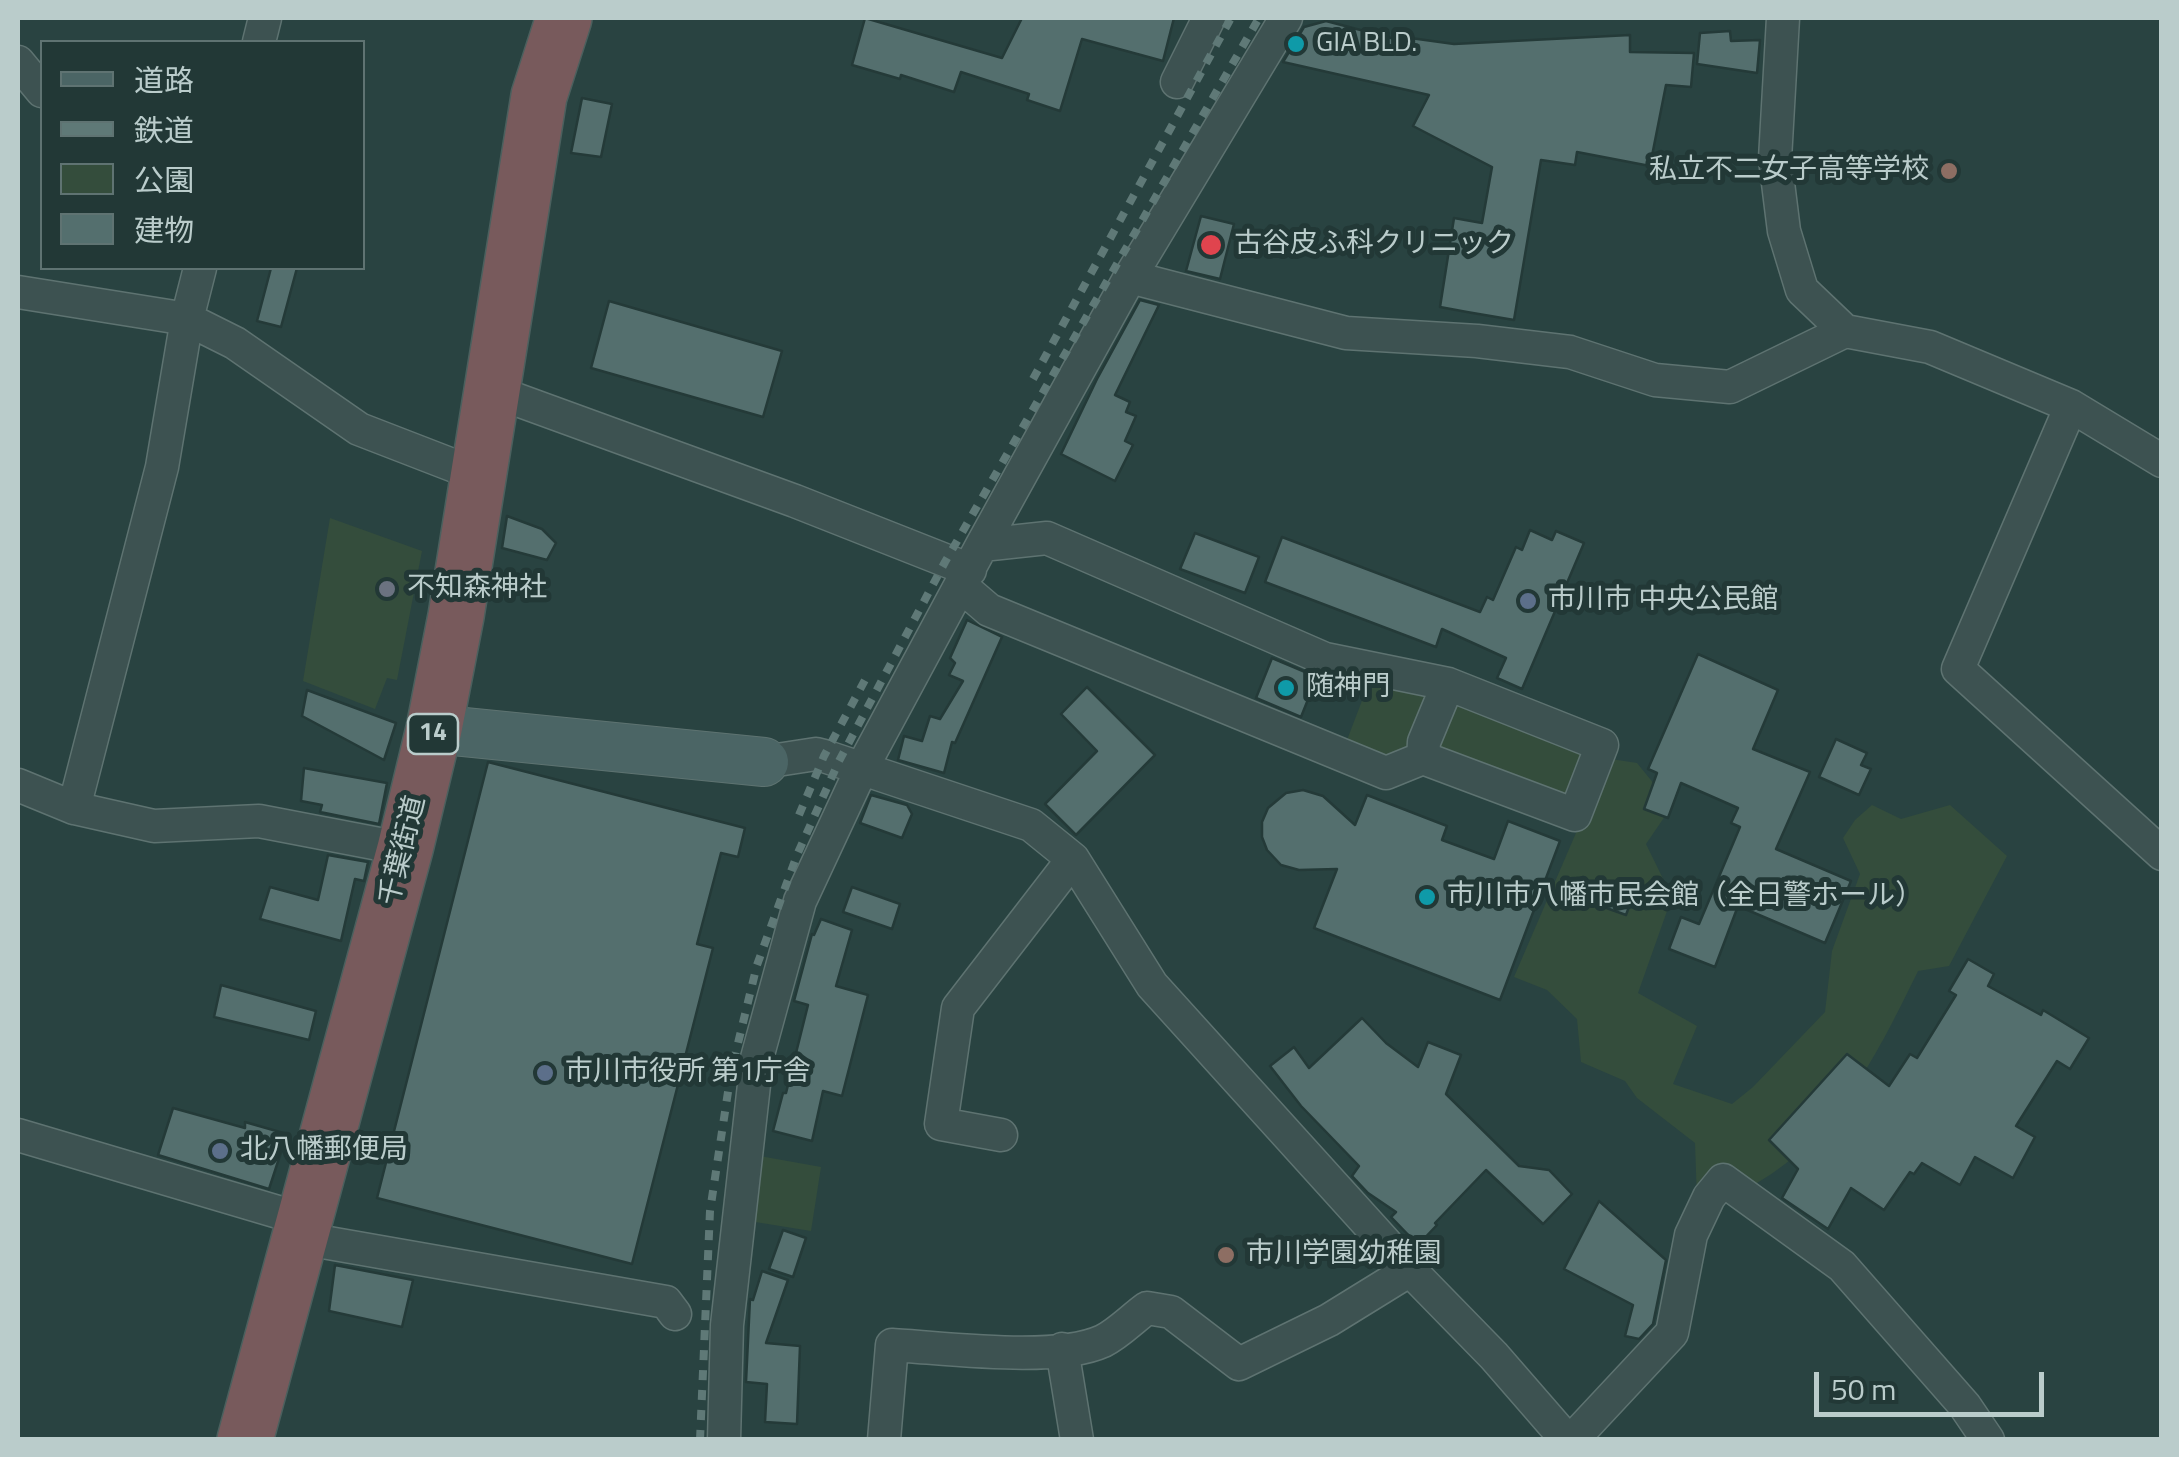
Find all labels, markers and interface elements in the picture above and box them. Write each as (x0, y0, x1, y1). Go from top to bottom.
place label: GIA BLD. (1316, 27, 1417, 61)
marker: GIA BLD. (1285, 33, 1307, 55)
legend (40, 40, 365, 270)
text: 道路 (134, 57, 194, 103)
text: 鉄道 (134, 107, 194, 153)
place label: 私立不二女子高等学校 (1649, 154, 1929, 188)
text: 公園 (134, 157, 194, 203)
marker: 私立不二女子高等学校 (1938, 160, 1960, 182)
text: 建物 (134, 207, 194, 253)
place label: 古谷皮ふ科クリニック (1234, 228, 1514, 262)
marker: 古谷皮ふ科クリニック (1198, 232, 1224, 258)
place label: 不知森神社 (407, 572, 547, 606)
marker: 不知森神社 (376, 578, 398, 600)
place label: 市川市 中央公民館 (1548, 584, 1778, 618)
marker: 市川市 中央公民館 (1517, 590, 1539, 612)
place label: 随神門 (1306, 671, 1390, 705)
marker: 随神門 (1275, 677, 1297, 699)
road number: 14 (408, 714, 458, 754)
street label: 千葉街道 (374, 793, 434, 909)
place label: 市川市八幡市民会館（全日警ホール） (1447, 880, 1923, 914)
marker: 市川市八幡市民会館（全日警ホール） (1416, 886, 1438, 908)
place label: 市川市役所 第1庁舎 (565, 1056, 811, 1090)
marker: 市川市役所 第1庁舎 (534, 1062, 556, 1084)
place label: 北八幡郵便局 (240, 1134, 408, 1168)
marker: 北八幡郵便局 (209, 1140, 231, 1162)
place label: 市川学園幼稚園 (1246, 1238, 1442, 1272)
marker: 市川学園幼稚園 (1215, 1244, 1237, 1266)
scale bar (1819, 1352, 2049, 1414)
text: 50 m (1831, 1366, 1896, 1412)

